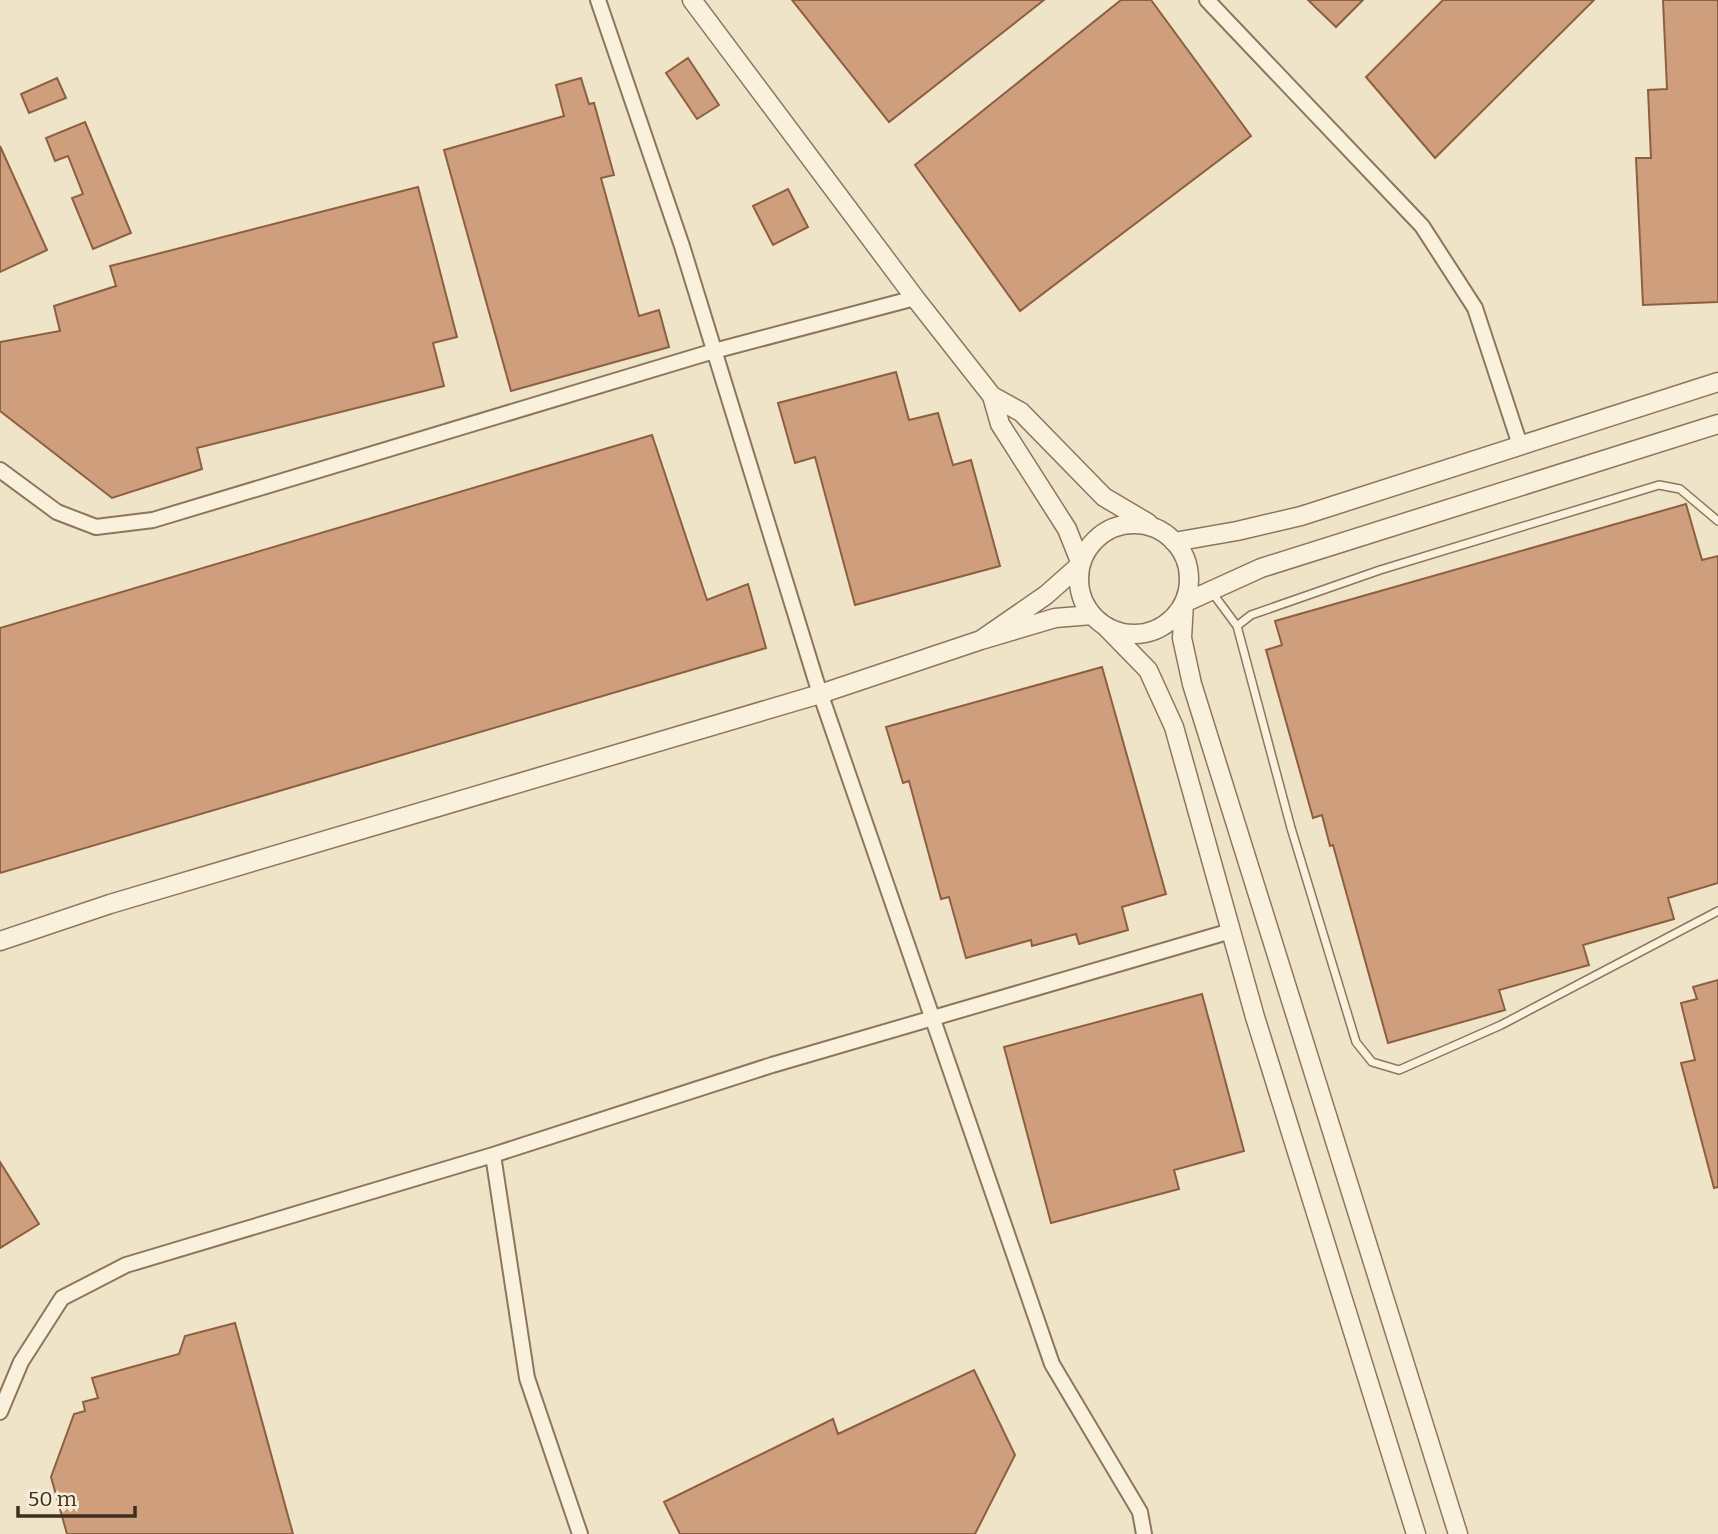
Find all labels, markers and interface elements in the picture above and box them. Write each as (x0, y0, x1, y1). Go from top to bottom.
scale bar (18, 1474, 135, 1518)
text: 50 m (28, 1486, 77, 1512)

